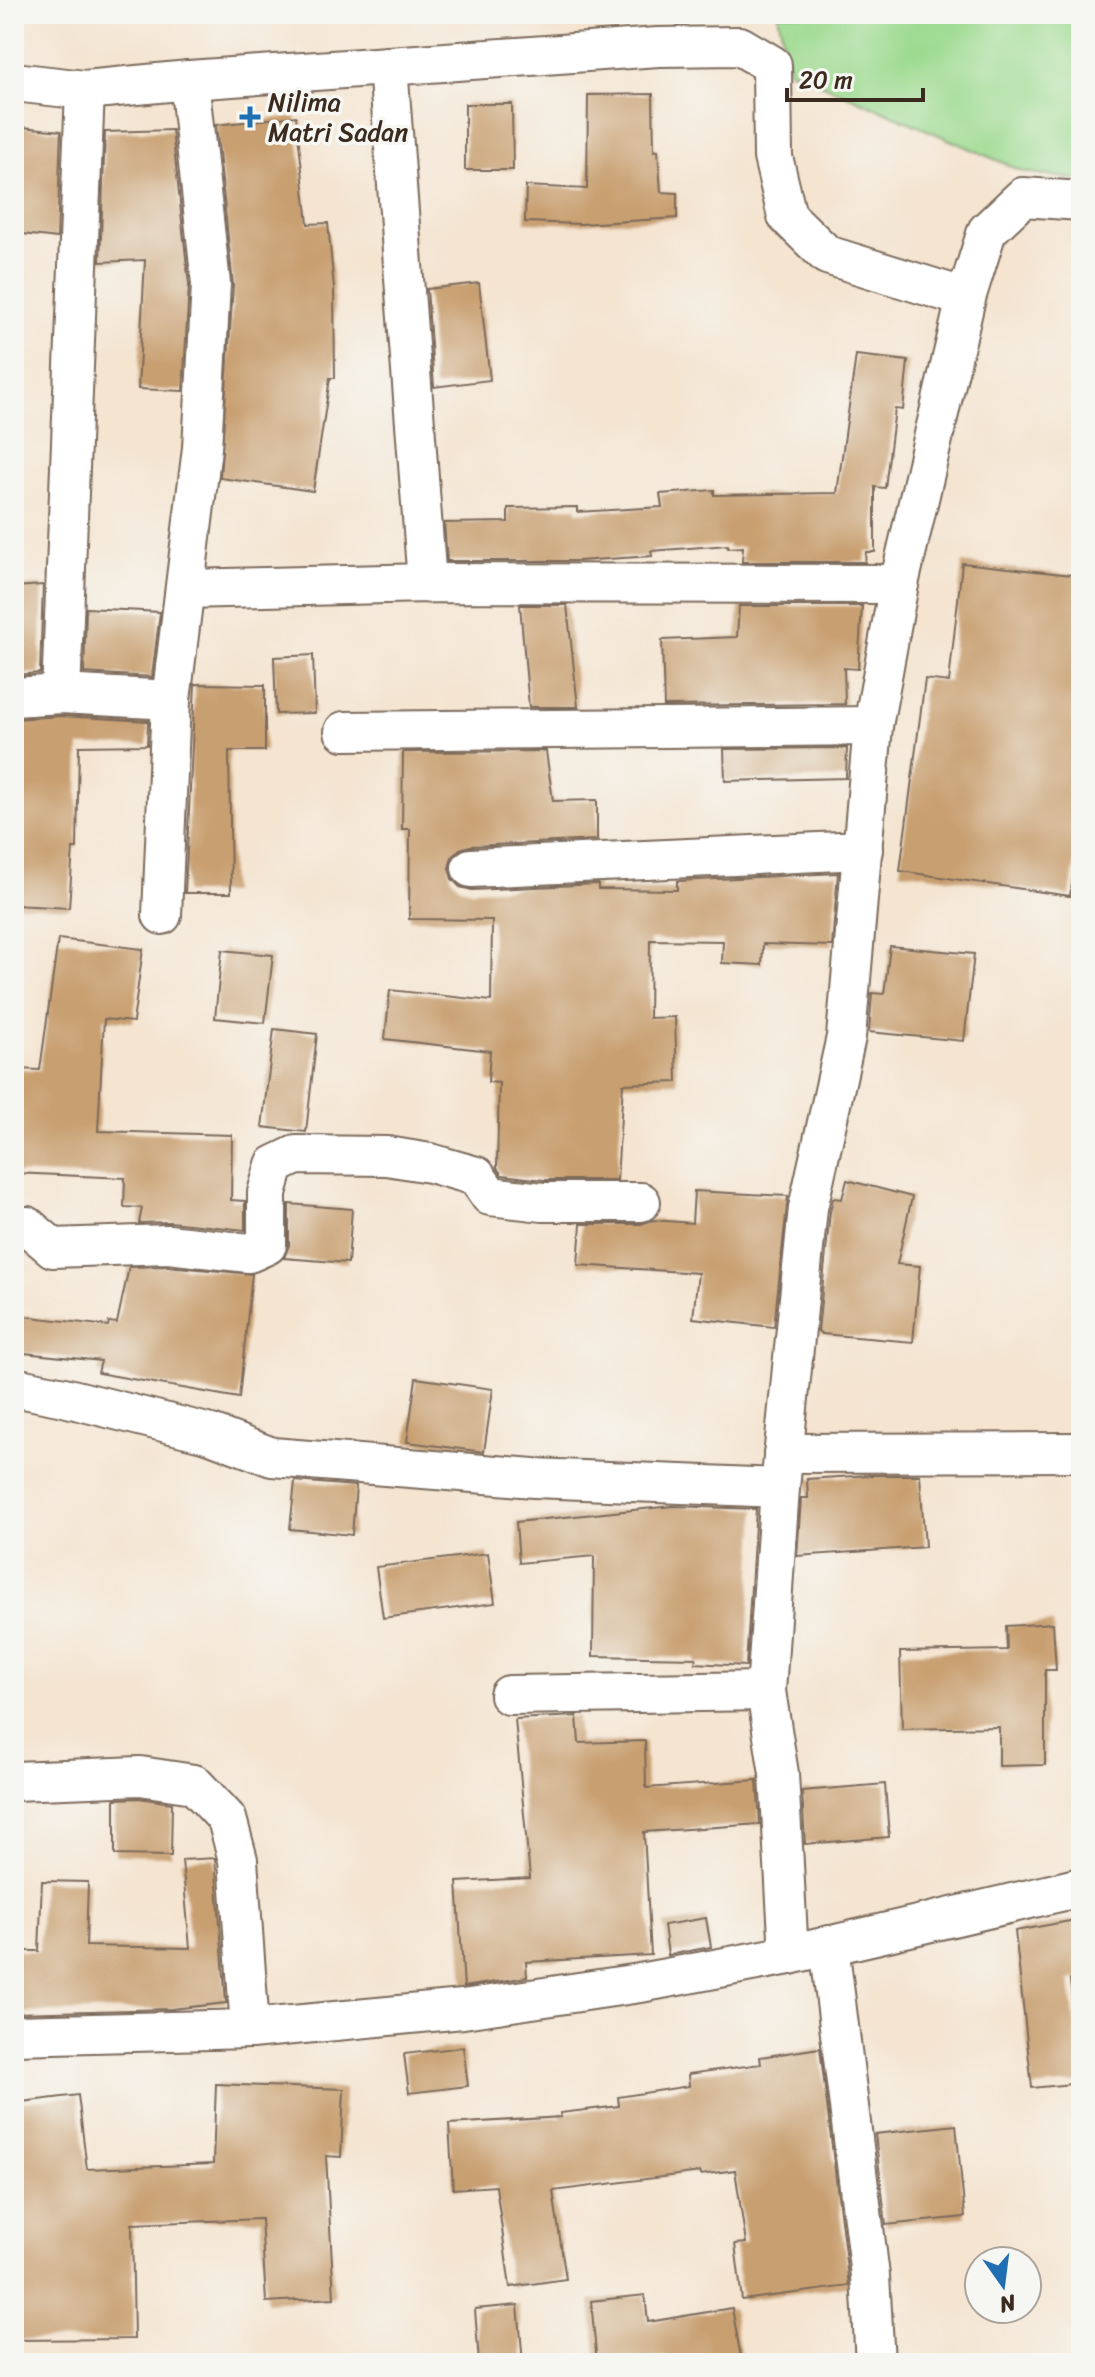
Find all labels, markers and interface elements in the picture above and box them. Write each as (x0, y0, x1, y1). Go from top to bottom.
scale bar (787, 52, 923, 102)
text: 20 m (799, 59, 853, 101)
place label: Nilima Matri Sadan (268, 79, 408, 155)
marker: Nilima Matri Sadan (239, 106, 261, 128)
north arrow (963, 2245, 1043, 2325)
text: N (995, 2283, 1021, 2325)

